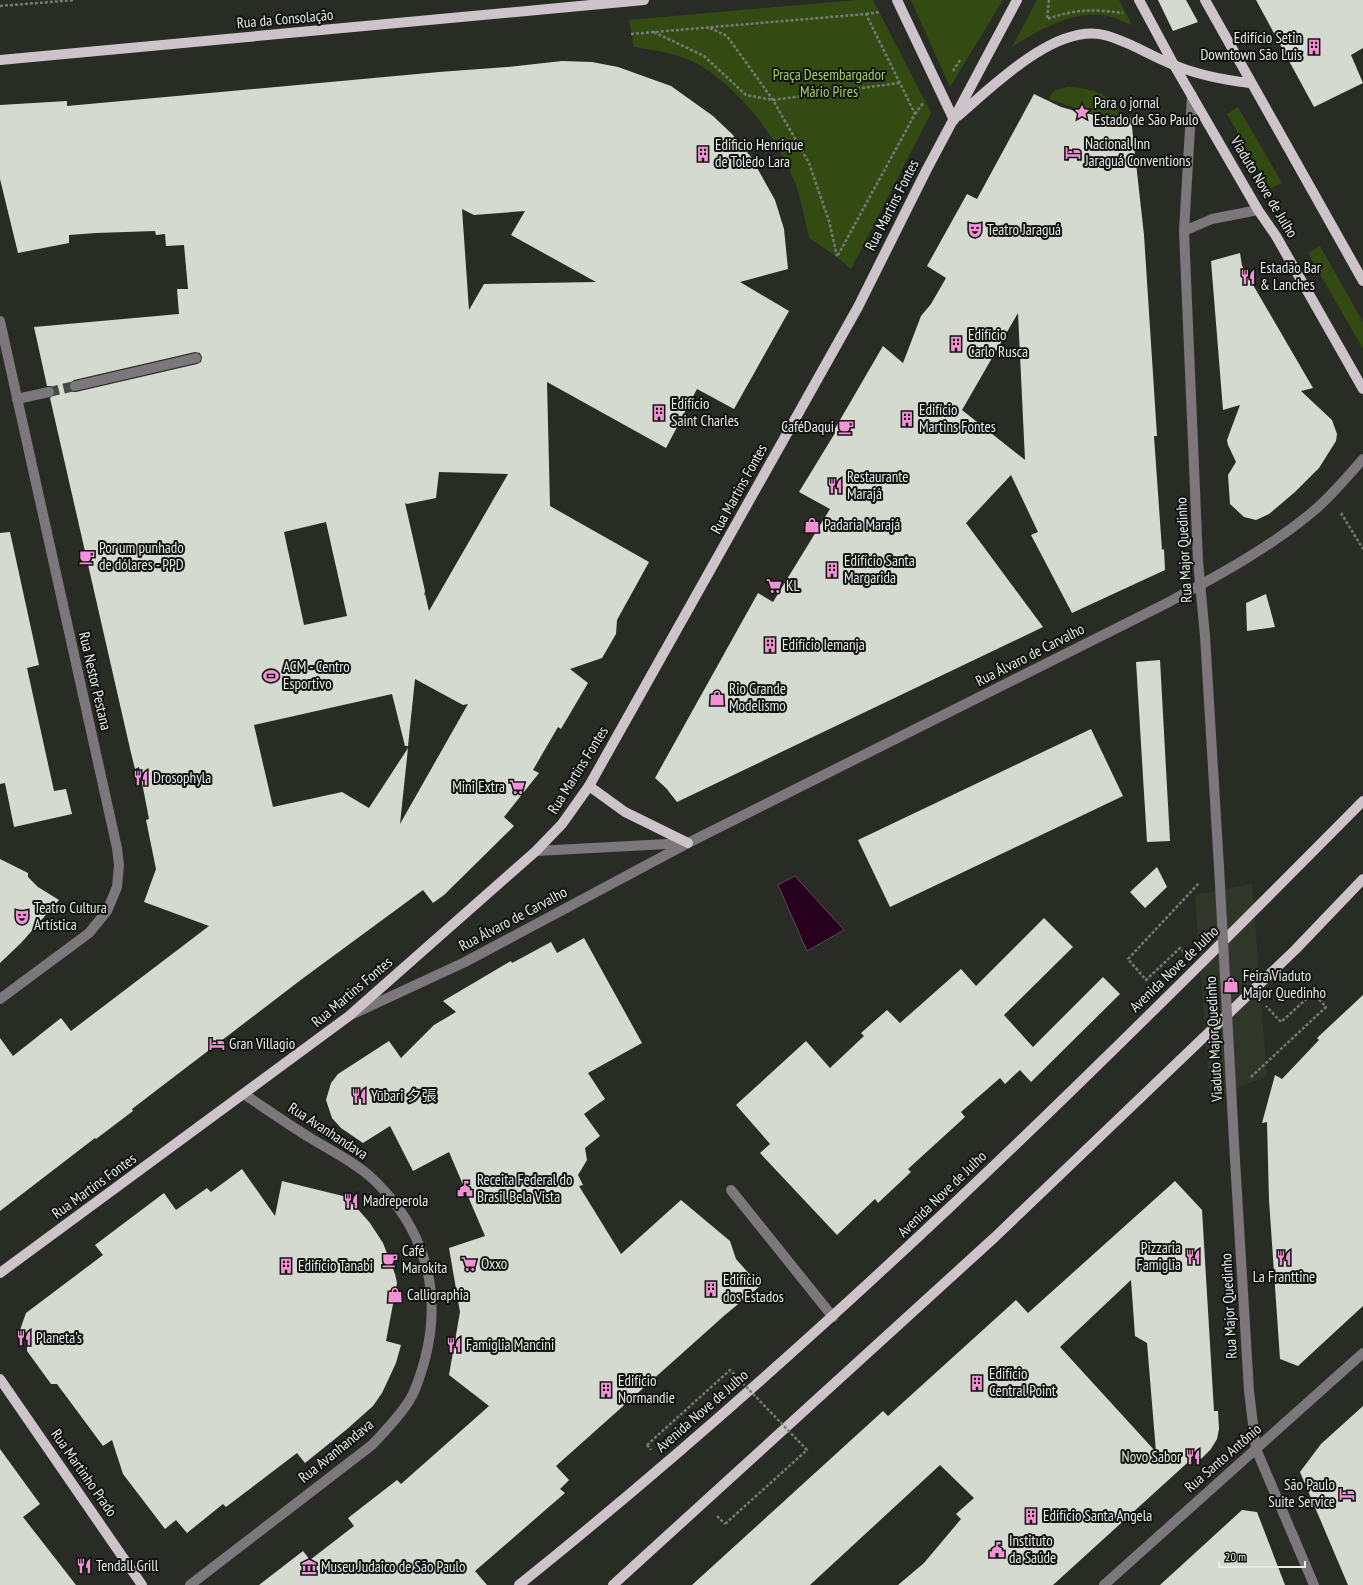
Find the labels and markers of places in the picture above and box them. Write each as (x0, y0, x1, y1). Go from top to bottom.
place label: Edifício Setin Downtown São Luis (1200, 28, 1302, 64)
building icon: Edifício Setin Downtown São Luis (1305, 38, 1323, 56)
place label: Para o jornal Estado de São Paulo (1094, 93, 1199, 129)
place icon: Para o jornal Estado de São Paulo (1073, 103, 1091, 121)
place label: Nacional Inn Jaraguá Conventions (1084, 134, 1191, 170)
place label: Edificio Henrique de Toledo Lara (715, 135, 803, 171)
hotel icon: Nacional Inn Jaraguá Conventions (1064, 144, 1082, 162)
building icon: Edificio Henrique de Toledo Lara (694, 145, 712, 163)
place label: Teatro Jaraguá (987, 220, 1061, 239)
theatre icon: Teatro Jaraguá (966, 221, 984, 239)
place label: Estadão Bar & Lanches (1260, 258, 1322, 294)
restaurant icon: Estadão Bar & Lanches (1239, 268, 1257, 286)
place label: Edifício Carlo Rusca (968, 325, 1028, 361)
building icon: Edifício Carlo Rusca (947, 335, 965, 353)
place label: Edifício Saint Charles (671, 394, 739, 430)
place label: Edifício Martins Fontes (919, 400, 996, 436)
building icon: Edifício Saint Charles (650, 404, 668, 422)
building icon: Edifício Martins Fontes (898, 410, 916, 428)
place label: CaféDaqui (781, 417, 834, 436)
cafe icon: CaféDaqui (837, 418, 855, 436)
place label: Restaurante Marajá (847, 467, 908, 503)
restaurant icon: Restaurante Marajá (826, 477, 844, 495)
place label: Padaria Marajá (824, 515, 900, 534)
shop icon: Padaria Marajá (803, 516, 821, 534)
place label: Por um punhado de dólares - PPD (99, 538, 184, 574)
cafe icon: Por um punhado de dólares - PPD (78, 548, 96, 566)
place label: Edifício Santa Margarida (844, 551, 915, 587)
building icon: Edifício Santa Margarida (823, 561, 841, 579)
place label: KL (786, 576, 800, 595)
supermarket icon: KL (765, 577, 783, 595)
place label: Edifício Iemanja (782, 635, 865, 654)
building icon: Edifício Iemanja (761, 636, 779, 654)
place label: ACM - Centro Esportivo (283, 657, 350, 693)
sports icon: ACM - Centro Esportivo (262, 667, 280, 685)
place label: Rio Grande Modelismo (729, 679, 786, 715)
shop icon: Rio Grande Modelismo (708, 689, 726, 707)
place label: Drosophyla (153, 768, 211, 787)
restaurant icon: Drosophyla (132, 769, 150, 787)
place label: Mini Extra (452, 777, 505, 796)
supermarket icon: Mini Extra (508, 778, 526, 796)
place label: Teatro Cultura Artística (34, 898, 107, 934)
theatre icon: Teatro Cultura Artística (13, 908, 31, 926)
place label: Feira Viaduto Major Quedinho (1243, 966, 1326, 1002)
shop icon: Feira Viaduto Major Quedinho (1222, 976, 1240, 994)
place label: Gran Villagio (229, 1034, 295, 1053)
hotel icon: Gran Villagio (208, 1035, 226, 1053)
place label: Yūbari 夕張 (371, 1086, 437, 1105)
restaurant icon: Yūbari 夕張 (350, 1087, 368, 1105)
place label: Receita Federal do Brasil Bela Vista (477, 1170, 572, 1206)
public building icon: Receita Federal do Brasil Bela Vista (456, 1180, 474, 1198)
place label: Madreperola (363, 1191, 428, 1210)
restaurant icon: Madreperola (342, 1192, 360, 1210)
place label: Pizzaria Famiglia (1137, 1238, 1181, 1274)
place label: Café Marokita (402, 1241, 447, 1277)
restaurant icon: Pizzaria Famiglia (1184, 1248, 1202, 1266)
restaurant icon: La Franttine (1275, 1249, 1293, 1267)
cafe icon: Café Marokita (381, 1251, 399, 1269)
place label: Oxxo (481, 1254, 507, 1273)
supermarket icon: Oxxo (460, 1255, 478, 1273)
place label: Edifício Tanabi (298, 1256, 373, 1275)
building icon: Edifício Tanabi (277, 1257, 295, 1275)
place label: La Franttine (1253, 1267, 1315, 1286)
place label: Edifício dos Estados (723, 1270, 784, 1306)
building icon: Edifício dos Estados (702, 1280, 720, 1298)
place label: Calligraphia (407, 1285, 469, 1304)
shop icon: Calligraphia (386, 1286, 404, 1304)
place label: Planeta's (36, 1328, 82, 1347)
restaurant icon: Planeta's (15, 1329, 33, 1347)
place label: Famiglia Mancini (466, 1335, 554, 1354)
restaurant icon: Famiglia Mancini (445, 1336, 463, 1354)
place label: Edifício Central Point (989, 1364, 1056, 1400)
place label: Edifício Normandie (618, 1371, 675, 1407)
building icon: Edifício Central Point (968, 1374, 986, 1392)
building icon: Edifício Normandie (597, 1381, 615, 1399)
place label: Novo Sabor (1122, 1447, 1182, 1466)
restaurant icon: Novo Sabor (1184, 1448, 1202, 1466)
place label: São Paulo Suite Service (1268, 1475, 1335, 1511)
hotel icon: São Paulo Suite Service (1338, 1485, 1356, 1503)
place label: Edifício Santa Angela (1043, 1506, 1152, 1525)
building icon: Edifício Santa Angela (1022, 1507, 1040, 1525)
place label: Instituto da Saúde (1009, 1531, 1056, 1567)
public building icon: Instituto da Saúde (988, 1541, 1006, 1559)
place label: Tendall Grill (96, 1556, 159, 1575)
restaurant icon: Tendall Grill (75, 1557, 93, 1575)
place label: Museu Judaico de São Paulo (321, 1557, 465, 1576)
museum icon: Museu Judaico de São Paulo (300, 1558, 318, 1576)

